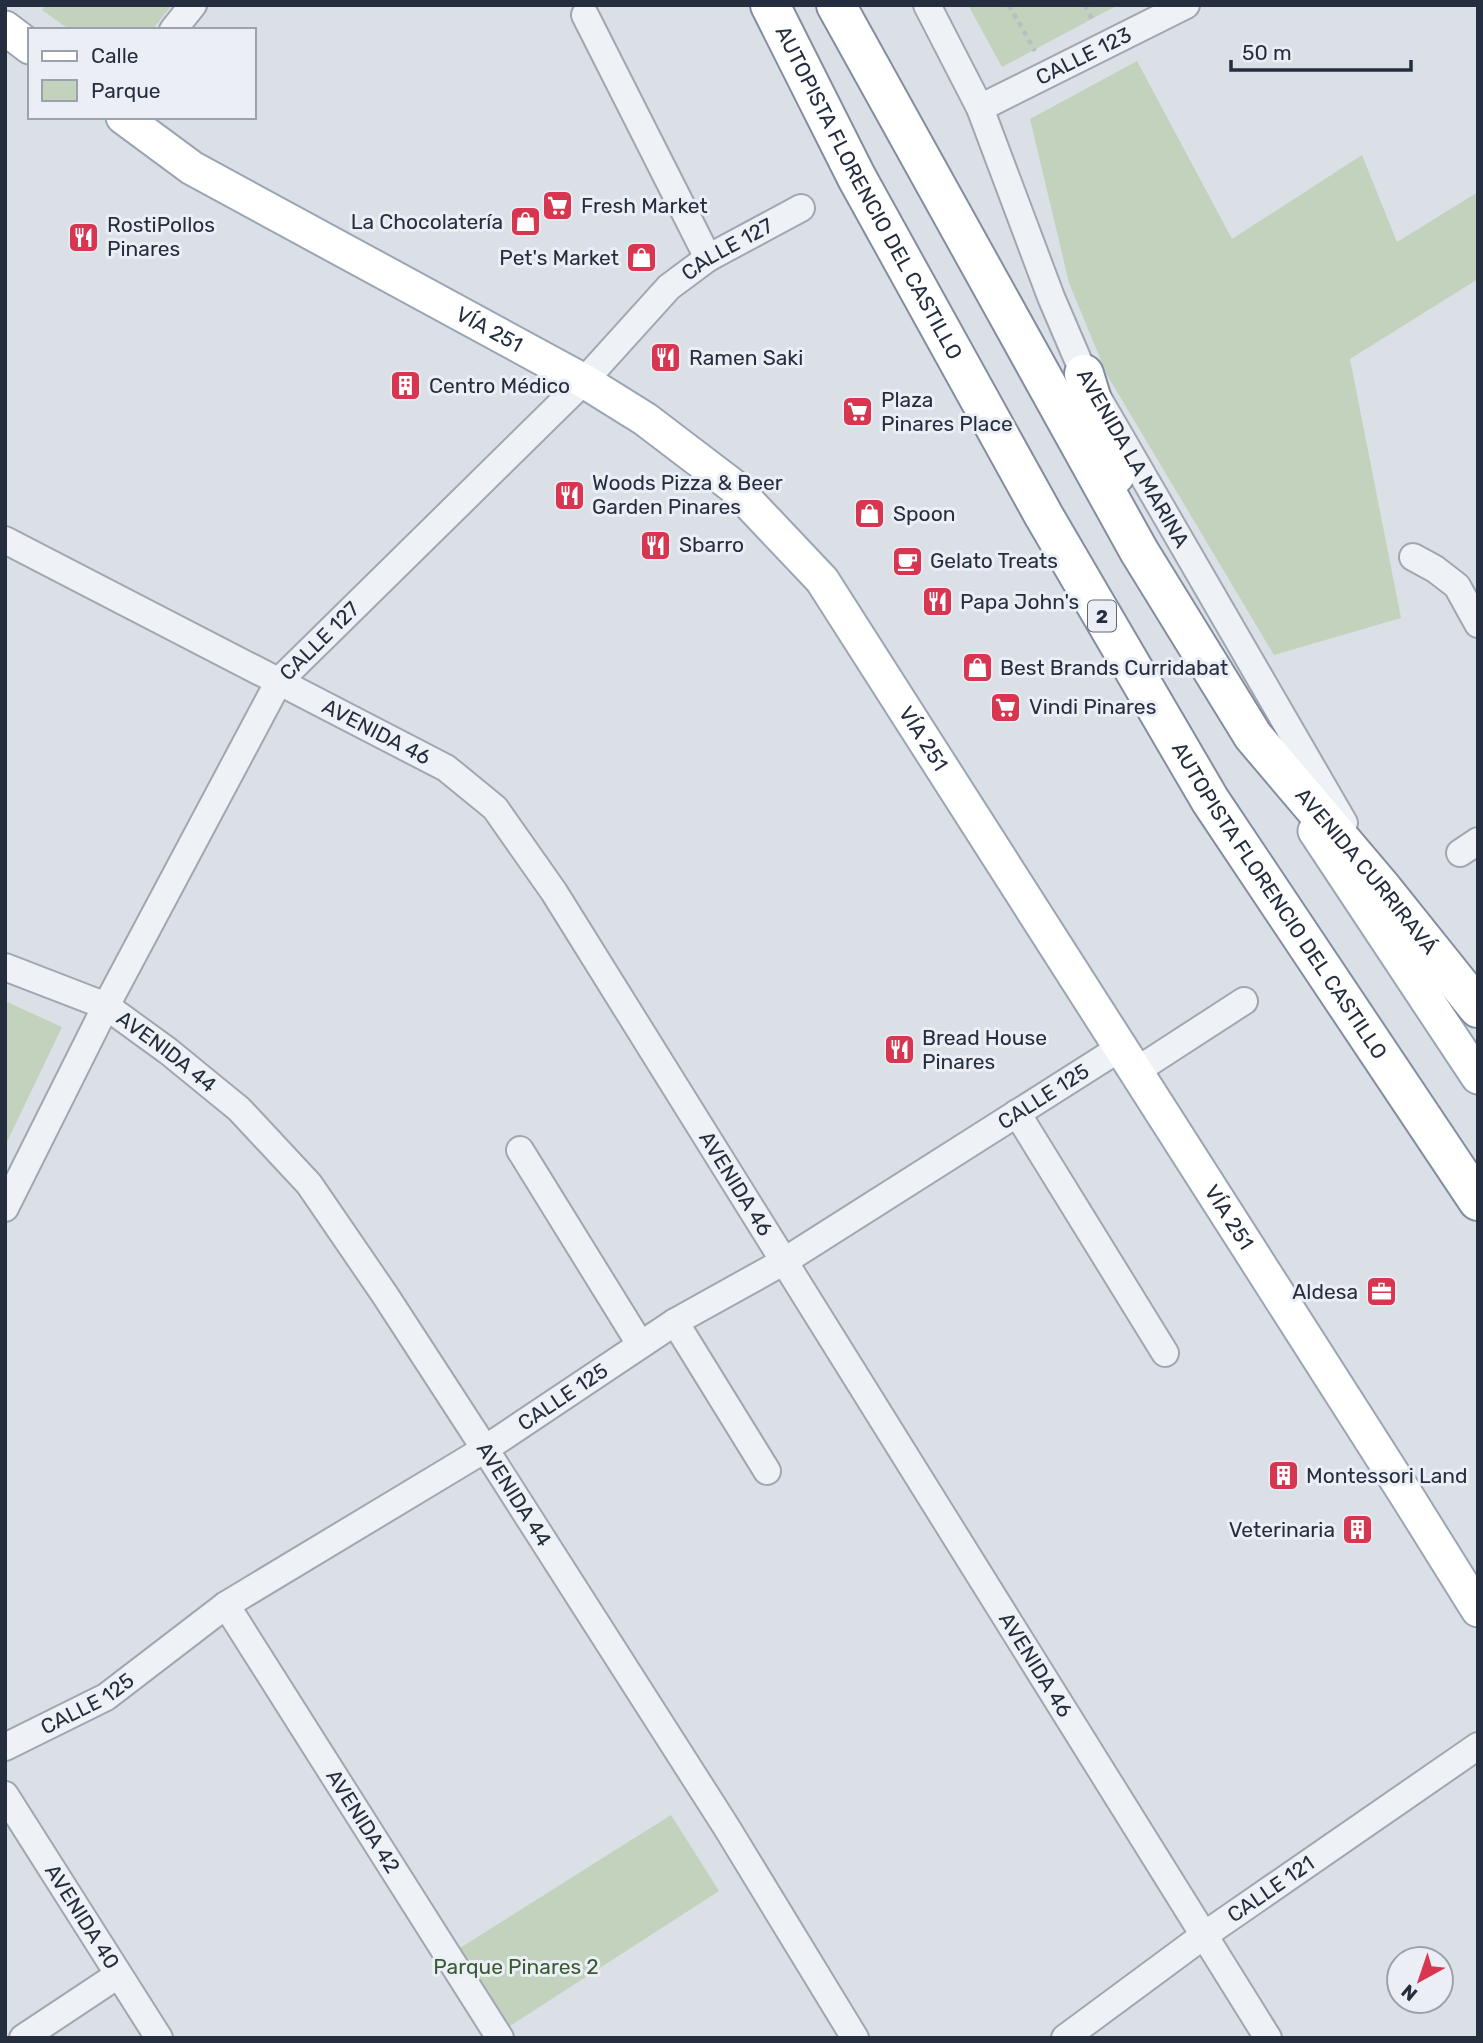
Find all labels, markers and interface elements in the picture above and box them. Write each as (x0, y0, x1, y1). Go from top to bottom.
street label: AUTOPISTA FLORENCIO DEL CASTILLO (770, 21, 968, 364)
street label: CALLE 123 (1032, 21, 1135, 90)
legend (28, 28, 256, 119)
scale bar (1231, 28, 1411, 72)
text: 50 m (1242, 40, 1292, 65)
text: Calle (91, 43, 139, 68)
text: Parque (91, 78, 161, 103)
supermarket icon: Fresh Market (541, 189, 575, 223)
place label: Fresh Market (581, 193, 708, 218)
shop icon: La Chocolatería (509, 205, 543, 239)
place label: La Chocolatería (351, 209, 503, 234)
place label: RostiPollos Pinares (107, 212, 215, 261)
street label: CALLE 127 (676, 213, 777, 286)
restaurant icon: RostiPollos Pinares (67, 220, 101, 254)
shop icon: Pet's Market (625, 241, 659, 275)
place label: Pet's Market (499, 245, 619, 270)
street label: VÍA 251 (452, 301, 527, 357)
restaurant icon: Ramen Saki (649, 341, 683, 375)
place label: Ramen Saki (689, 345, 803, 370)
street label: AVENIDA LA MARINA (1072, 364, 1195, 552)
building icon: Centro Médico (389, 369, 423, 403)
place label: Centro Médico (429, 373, 570, 398)
place label: Plaza Pinares Place (881, 387, 1013, 436)
supermarket icon: Plaza Pinares Place (841, 395, 875, 429)
place label: Woods Pizza & Beer Garden Pinares (592, 470, 783, 519)
restaurant icon: Woods Pizza & Beer Garden Pinares (552, 478, 586, 512)
shop icon: Spoon (853, 497, 887, 531)
place label: Spoon (893, 501, 955, 526)
restaurant icon: Sbarro (639, 528, 673, 562)
place label: Sbarro (679, 532, 744, 557)
cafe icon: Gelato Treats (890, 544, 924, 578)
place label: Gelato Treats (930, 548, 1058, 573)
restaurant icon: Papa John's (920, 585, 954, 619)
place label: Papa John's (960, 589, 1079, 614)
street label: CALLE 127 (274, 596, 364, 685)
road number: 2 (1088, 600, 1116, 632)
shop icon: Best Brands Curridabat (960, 651, 994, 685)
place label: Best Brands Curridabat (1000, 655, 1228, 680)
supermarket icon: Vindi Pinares (989, 690, 1023, 724)
street label: AVENIDA 46 (318, 693, 435, 770)
place label: Vindi Pinares (1029, 694, 1156, 719)
street label: VÍA 251 (894, 701, 953, 775)
street label: AUTOPISTA FLORENCIO DEL CASTILLO (1167, 737, 1393, 1064)
street label: AVENIDA CURRIRAVÁ (1290, 783, 1443, 959)
street label: AVENIDA 44 (112, 1005, 222, 1097)
place label: Bread House Pinares (922, 1025, 1047, 1074)
restaurant icon: Bread House Pinares (882, 1033, 916, 1067)
street label: CALLE 125 (993, 1058, 1094, 1134)
street label: AVENIDA 46 (694, 1127, 778, 1240)
street label: VÍA 251 (1200, 1180, 1259, 1254)
office icon: Aldesa (1364, 1275, 1398, 1309)
place label: Aldesa (1292, 1279, 1358, 1304)
street label: CALLE 125 (513, 1357, 613, 1436)
street label: AVENIDA 44 (472, 1437, 557, 1551)
building icon: Montessori Land (1266, 1459, 1300, 1493)
place label: Montessori Land (1306, 1463, 1468, 1488)
building icon: Veterinaria (1341, 1513, 1375, 1547)
place label: Veterinaria (1229, 1517, 1335, 1542)
street label: AVENIDA 46 (994, 1608, 1078, 1722)
street label: CALLE 125 (36, 1667, 139, 1739)
street label: AVENIDA 42 (321, 1764, 405, 1878)
street label: CALLE 121 (1222, 1850, 1319, 1927)
street label: AVENIDA 40 (40, 1859, 125, 1973)
north arrow (1385, 1945, 1455, 2015)
park label: Parque Pinares 2 (433, 1954, 599, 1979)
text: N (1397, 1979, 1422, 2006)

